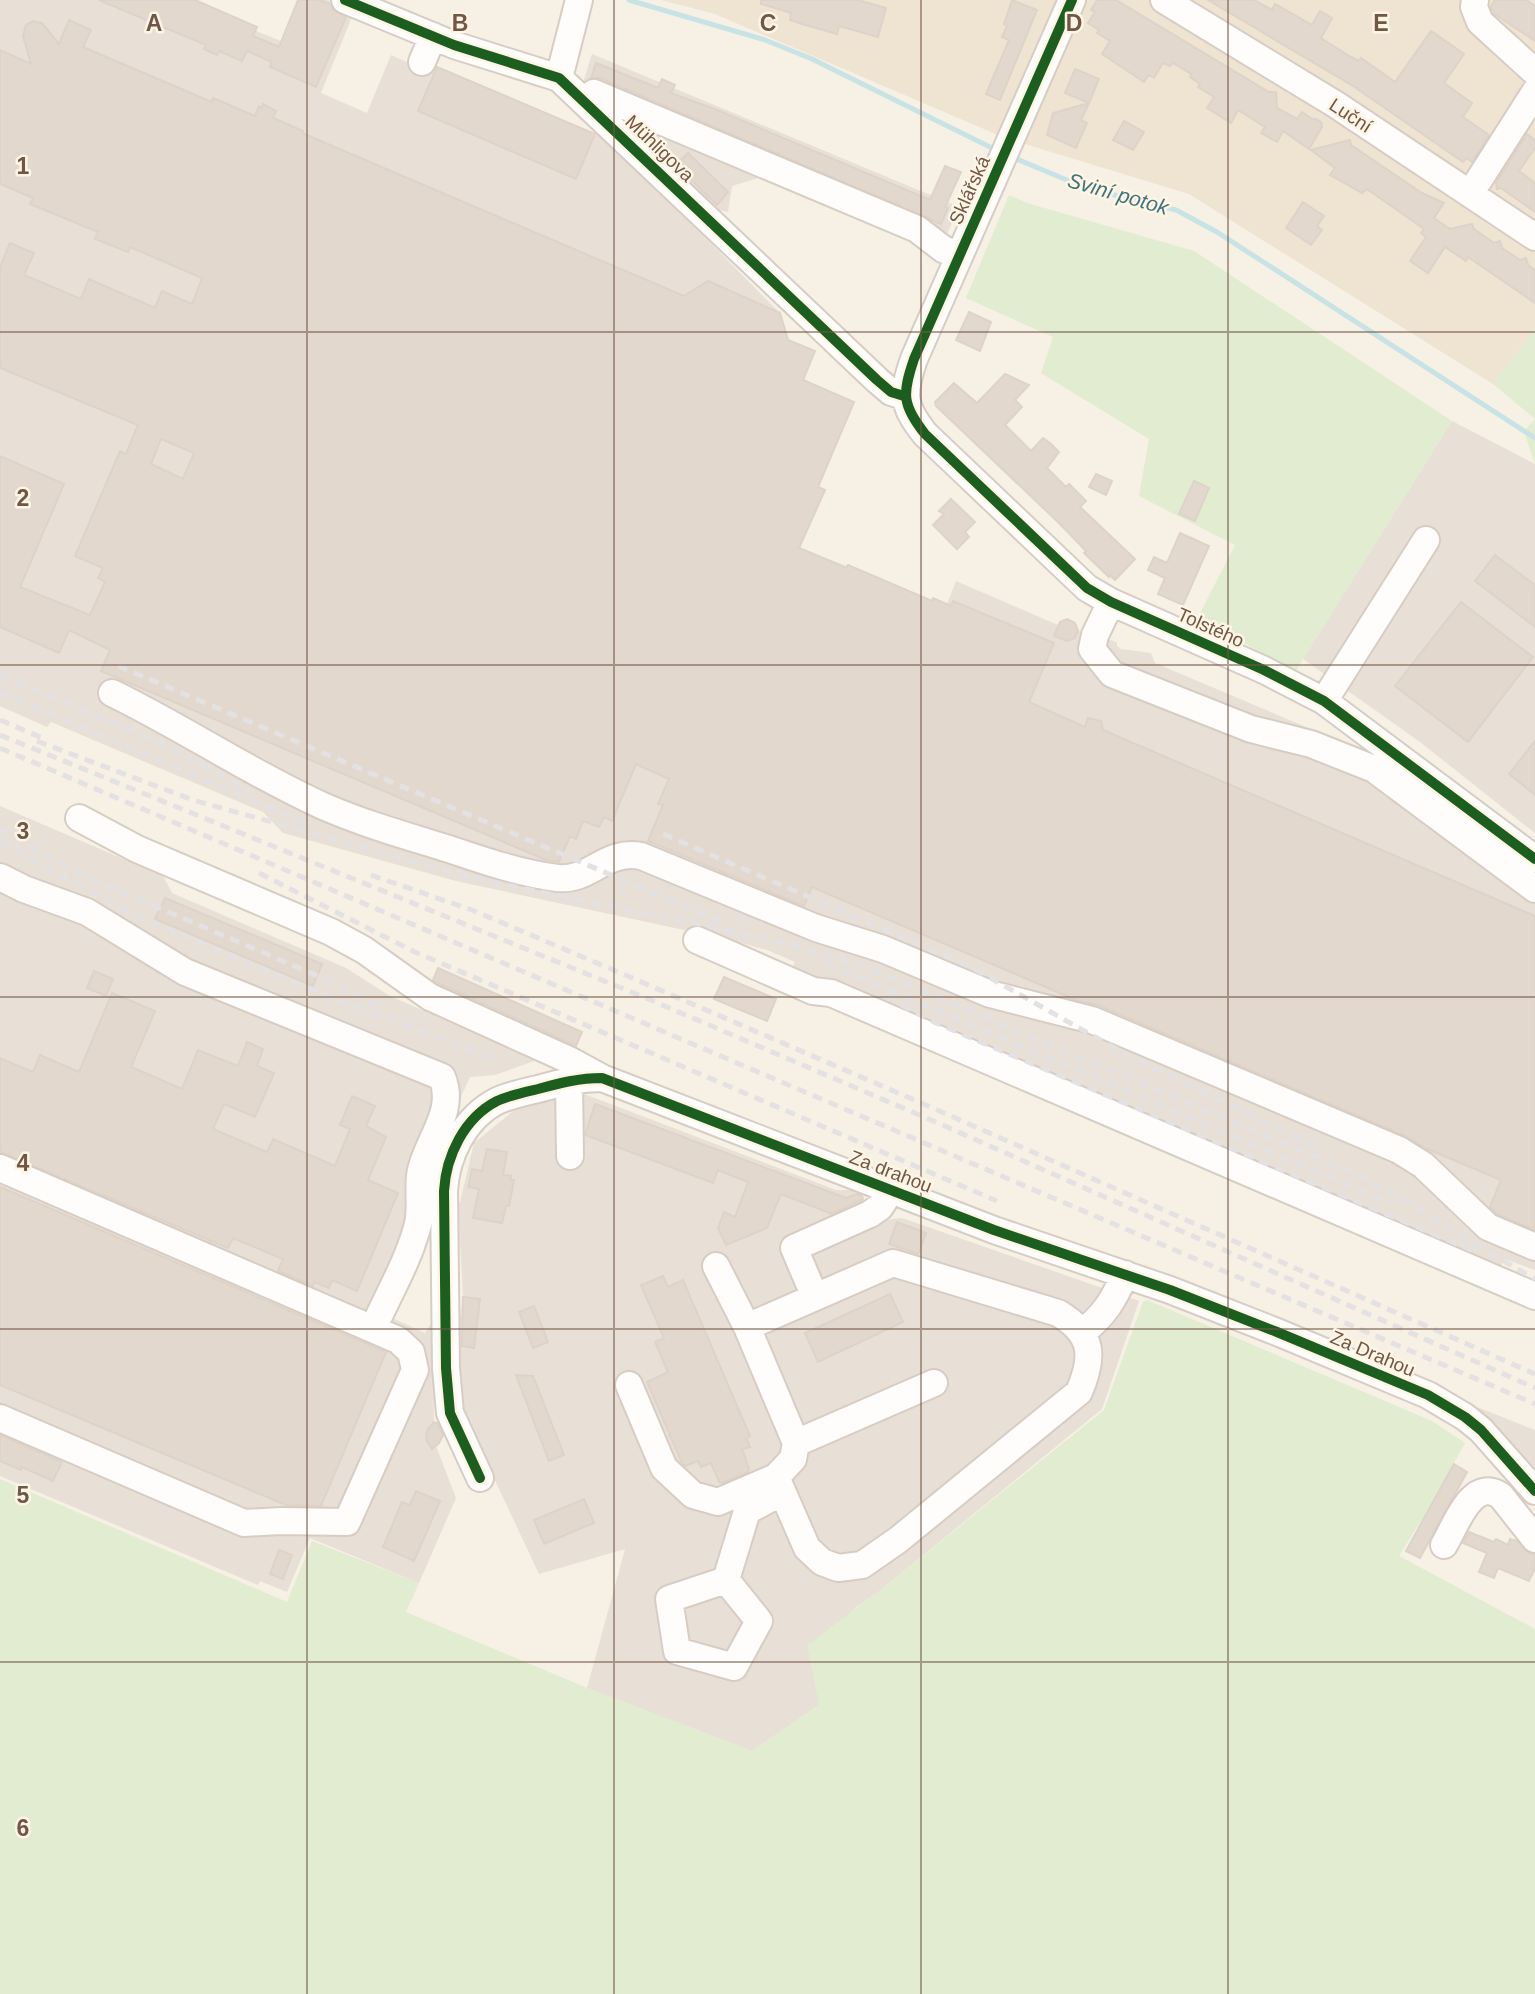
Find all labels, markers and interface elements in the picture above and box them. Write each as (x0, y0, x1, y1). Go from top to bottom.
text: A (146, 10, 162, 36)
text: B (452, 10, 468, 36)
text: C (760, 10, 776, 36)
text: D (1066, 10, 1082, 36)
text: E (1373, 10, 1389, 36)
street label: Luční (1326, 94, 1377, 137)
street label: Mühligova (621, 111, 698, 186)
street label: Sklářská (945, 152, 994, 228)
text: 1 (17, 153, 30, 179)
water label: Sviní potok (1065, 168, 1173, 219)
text: 2 (17, 485, 29, 511)
street label: Tolstého (1174, 603, 1247, 651)
text: 3 (17, 818, 29, 844)
street label: Za drahou (847, 1146, 935, 1197)
text: 4 (17, 1150, 30, 1176)
street label: Za Drahou (1327, 1326, 1418, 1381)
text: 5 (17, 1482, 30, 1508)
text: 6 (17, 1815, 29, 1841)

